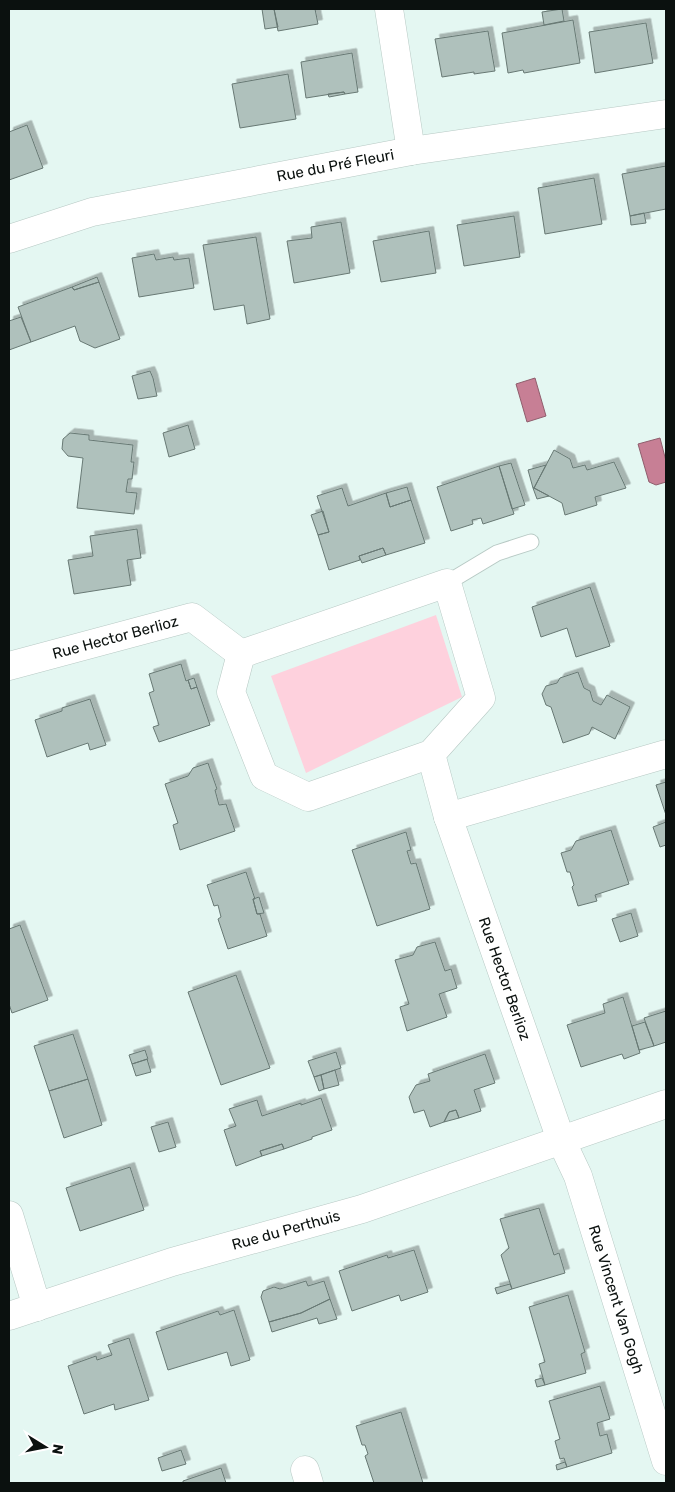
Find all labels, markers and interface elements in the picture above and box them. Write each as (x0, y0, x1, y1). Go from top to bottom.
street label: Rue du Pré Fleuri (275, 145, 395, 185)
street label: Rue Hector Berlioz (50, 612, 180, 663)
street label: Rue Hector Berlioz (475, 915, 535, 1043)
street label: Rue du Perthuis (230, 1206, 342, 1254)
street label: Rue Vincent Van Gogh (585, 1223, 648, 1376)
north arrow (20, 1422, 70, 1472)
text: N (48, 1443, 67, 1456)

